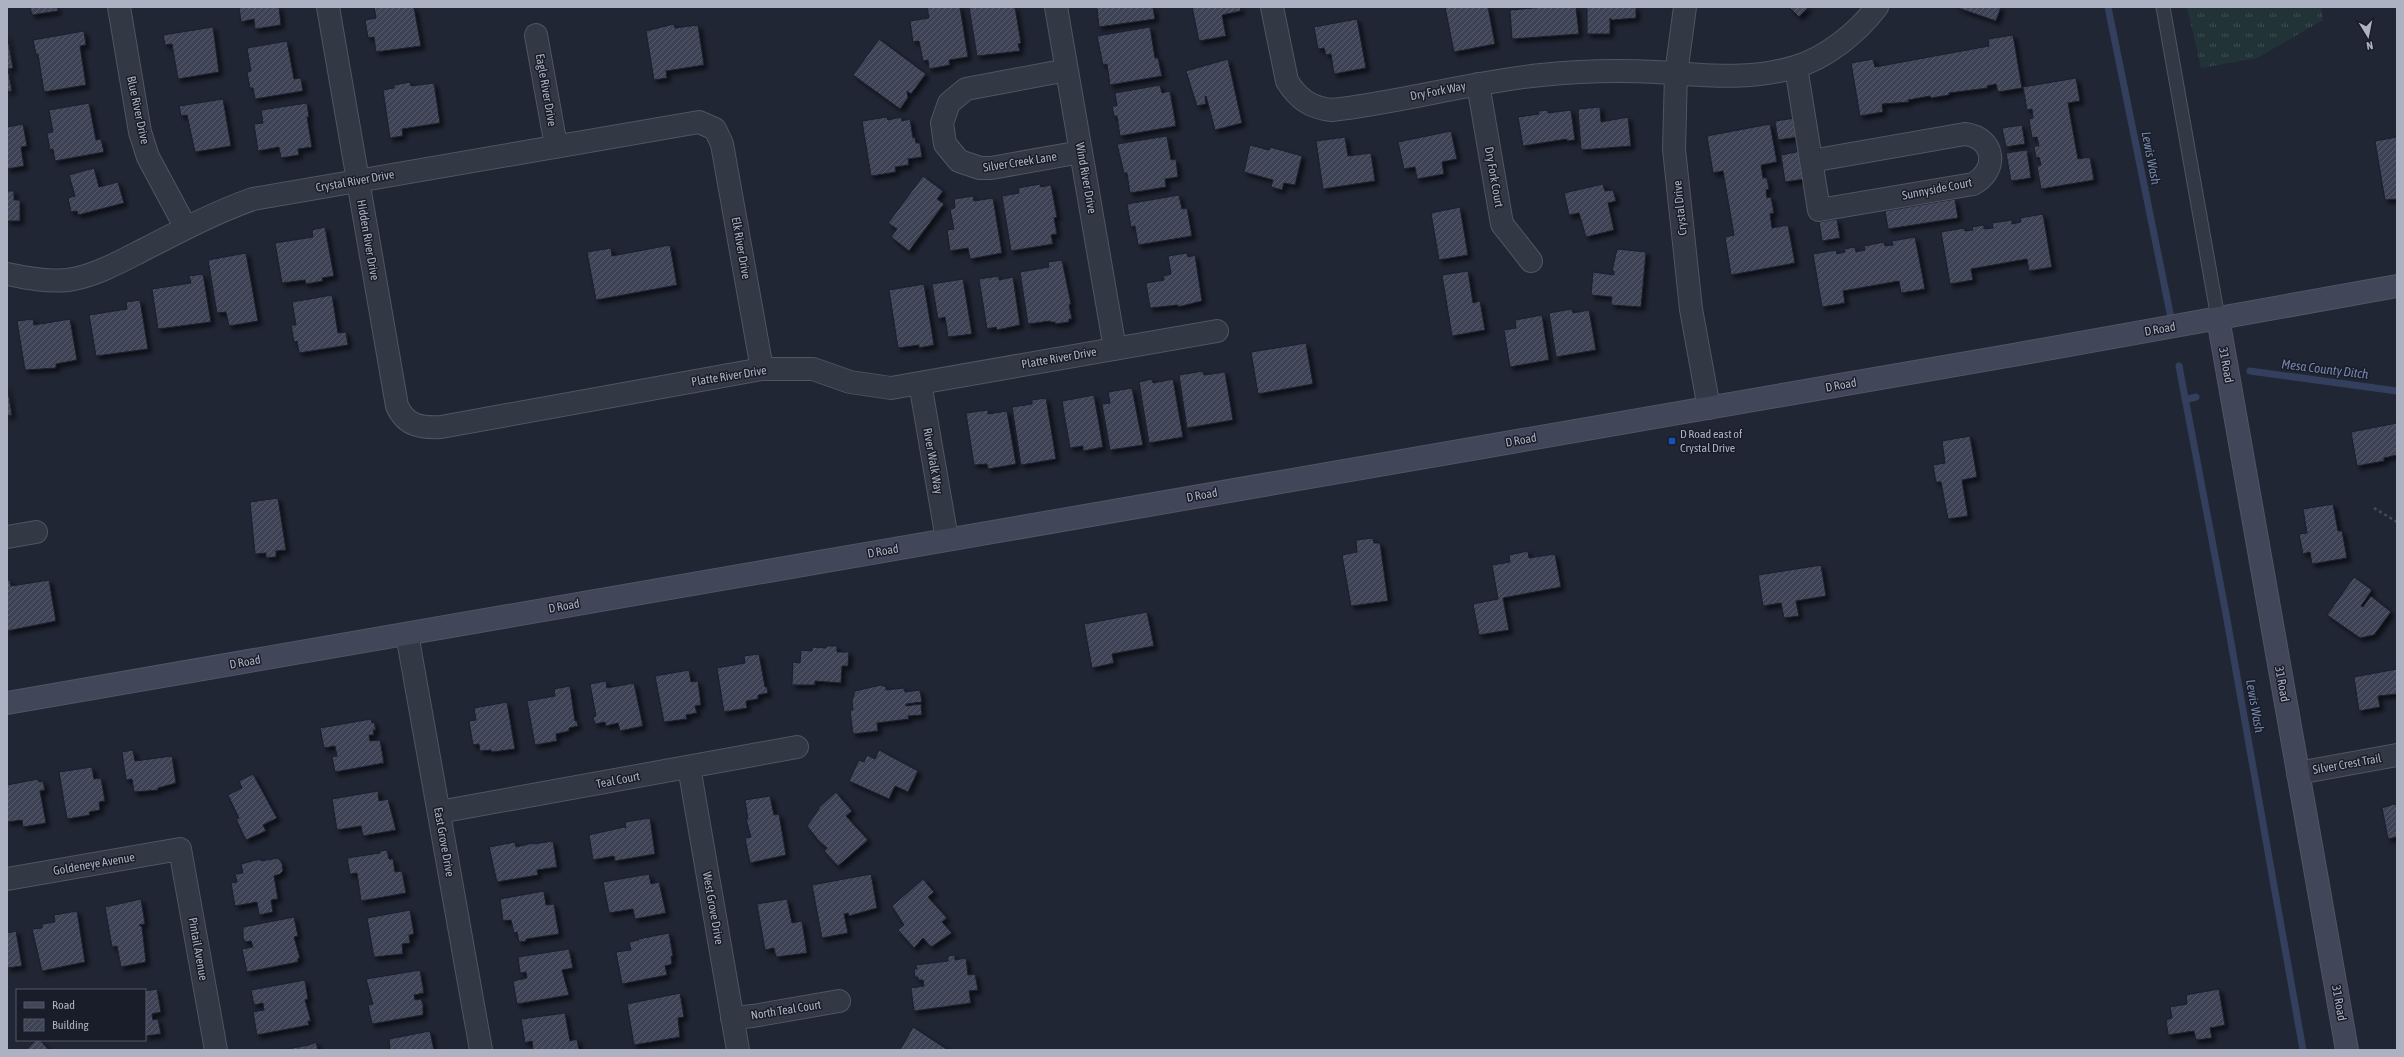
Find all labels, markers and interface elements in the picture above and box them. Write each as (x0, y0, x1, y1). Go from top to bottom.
north arrow (2348, 16, 2388, 56)
text: N (2365, 39, 2374, 52)
street label: Eagle River Drive (533, 53, 559, 127)
street label: Blue River Drive (124, 75, 152, 145)
street label: Dry Fork Way (1409, 79, 1467, 103)
water label: Lewis Wash (2138, 130, 2164, 187)
street label: Wind River Drive (1073, 141, 1099, 215)
street label: Dry Fork Court (1482, 146, 1506, 209)
street label: Silver Creek Lane (982, 149, 1058, 175)
street label: Crystal River Drive (315, 167, 395, 195)
street label: Sunnyside Court (1901, 175, 1974, 203)
street label: Crystal Drive (1670, 180, 1690, 236)
street label: Hidden River Drive (354, 199, 382, 281)
street label: Elk River Drive (729, 216, 753, 280)
street label: D Road (2143, 319, 2177, 339)
street label: Platte River Drive (1020, 345, 1098, 371)
street label: 31 Road (2216, 346, 2236, 384)
water label: Mesa County Ditch (2281, 356, 2370, 382)
street label: Platte River Drive (690, 363, 768, 389)
street label: D Road (1824, 375, 1858, 395)
street label: River Walk Way (920, 427, 946, 495)
place label: D Road east of Crystal Drive (1680, 427, 1743, 455)
street label: D Road (1504, 430, 1538, 450)
marker: D Road east of Crystal Drive (1667, 436, 1677, 446)
street label: D Road (1185, 485, 1219, 505)
street label: D Road (866, 541, 900, 561)
street label: D Road (547, 596, 581, 616)
street label: D Road (228, 652, 262, 672)
street label: 31 Road (2272, 665, 2292, 703)
water label: Lewis Wash (2243, 678, 2267, 735)
street label: Silver Crest Trail (2312, 751, 2383, 777)
street label: Teal Court (595, 769, 642, 791)
street label: East Grove Drive (431, 806, 457, 878)
street label: Goldeneye Avenue (52, 850, 136, 878)
street label: West Grove Drive (700, 870, 726, 946)
street label: Pintail Avenue (186, 916, 210, 982)
street label: 31 Road (2329, 984, 2349, 1022)
legend (16, 989, 146, 1041)
street label: North Teal Court (750, 997, 823, 1022)
text: Road (52, 998, 75, 1012)
text: Building (52, 1018, 90, 1032)

